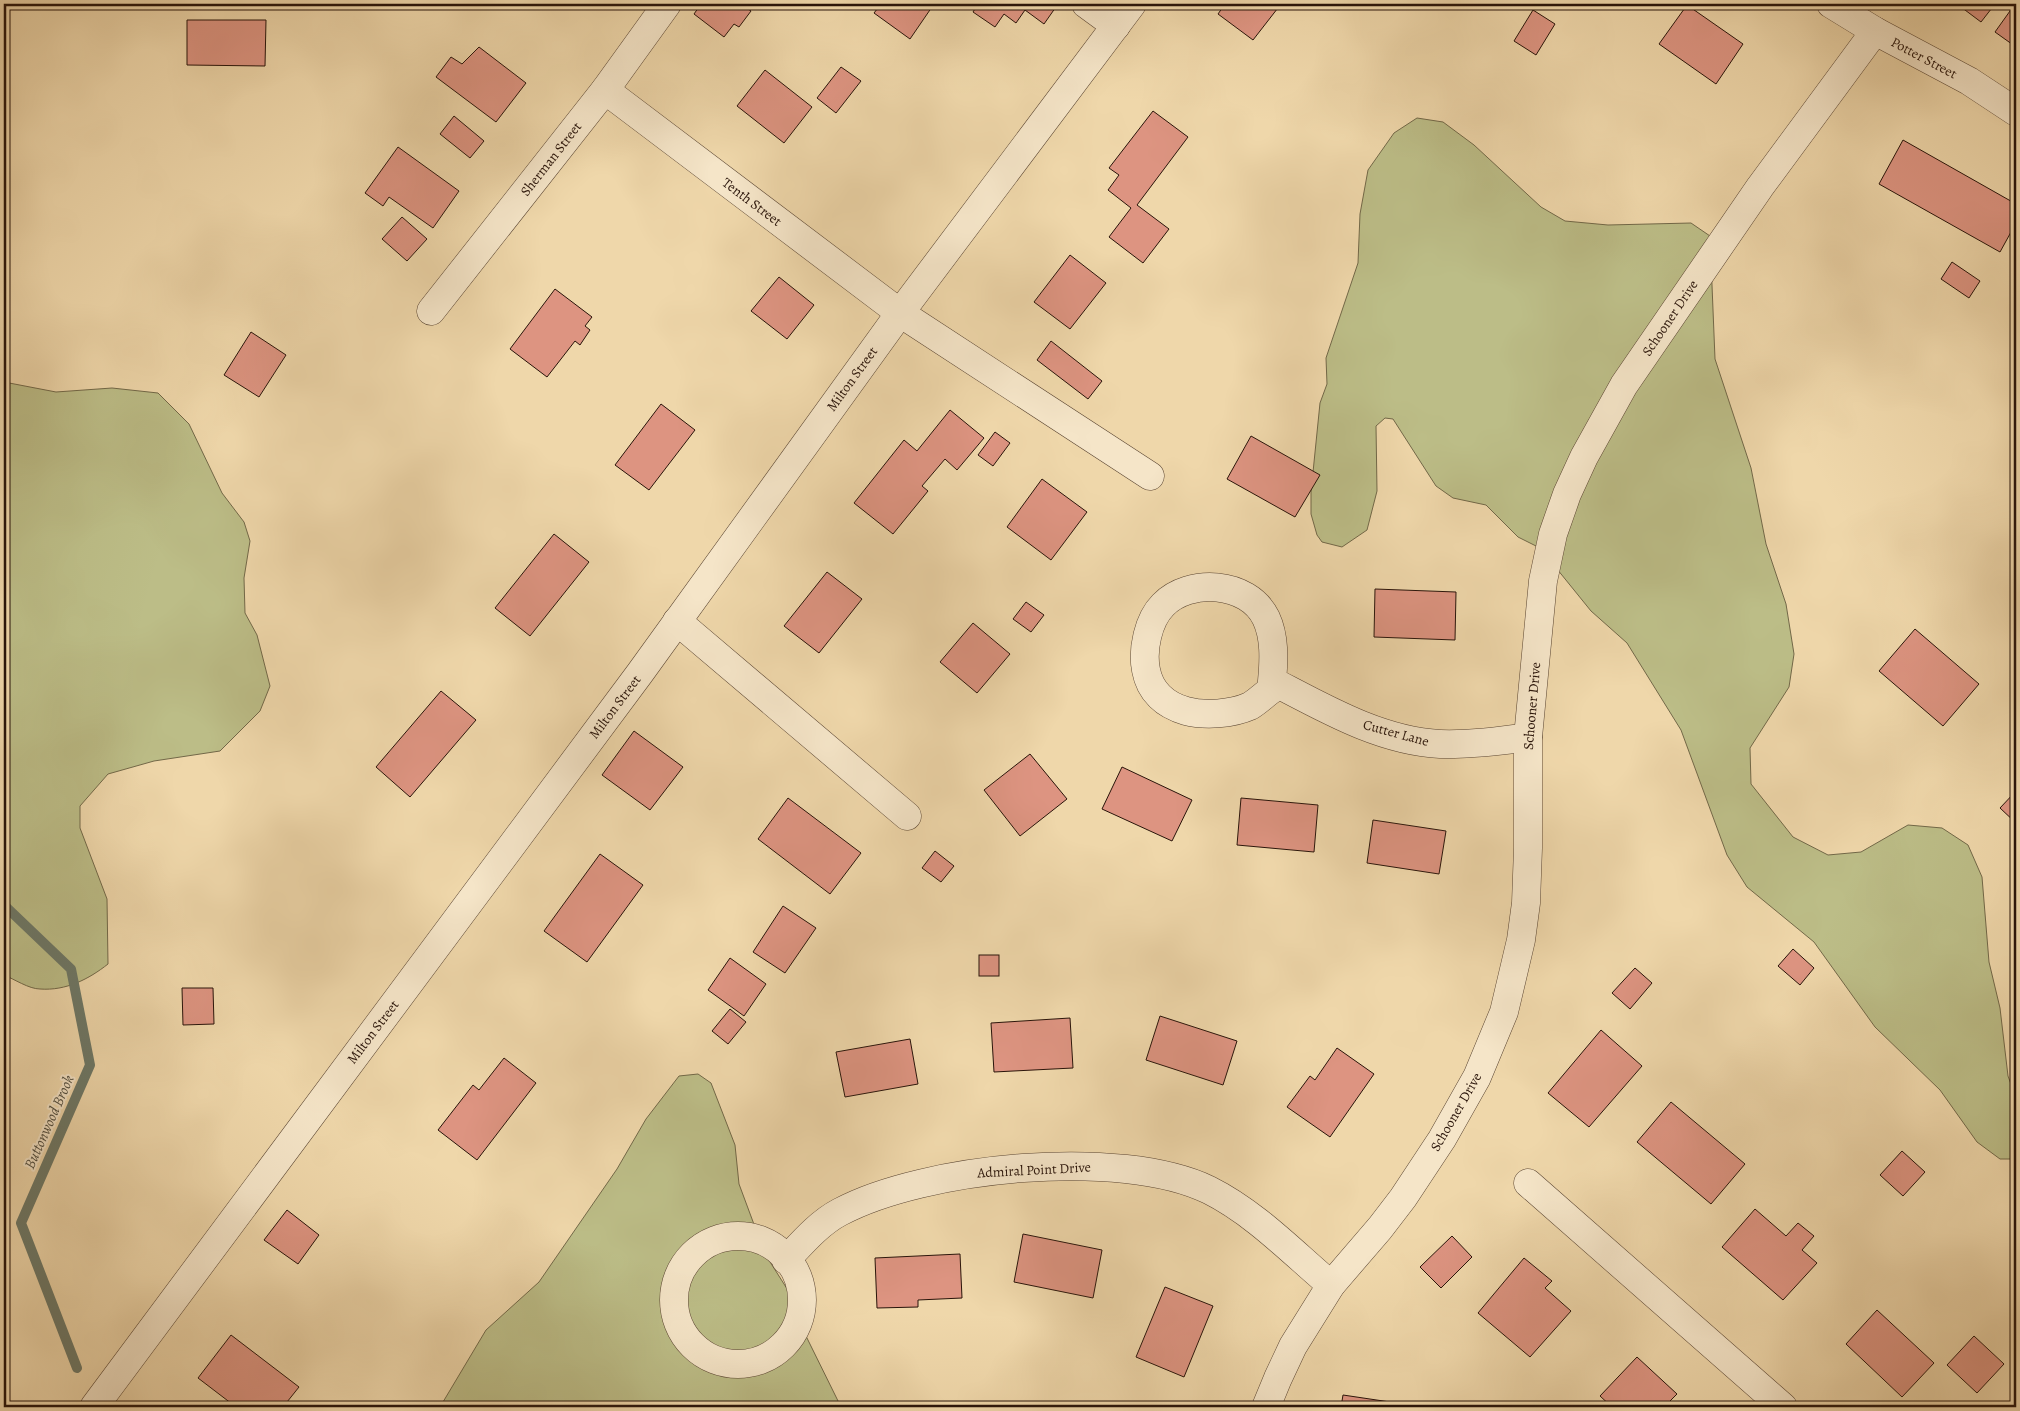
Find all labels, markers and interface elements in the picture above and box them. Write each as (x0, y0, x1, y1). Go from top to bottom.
street label: Potter Street (1888, 33, 1961, 83)
street label: Sherman Street (516, 118, 586, 200)
street label: Tenth Street (718, 173, 786, 231)
street label: Schooner Drive (1638, 276, 1702, 360)
street label: Milton Street (822, 343, 882, 415)
street label: Schooner Drive (1519, 661, 1545, 751)
street label: Milton Street (585, 671, 646, 743)
street label: Cutter Lane (1361, 715, 1431, 751)
street label: Milton Street (343, 996, 404, 1068)
street label: Schooner Drive (1426, 1069, 1486, 1155)
water label: Buttonwood Brook (19, 1072, 79, 1172)
street label: Admiral Point Drive (976, 1158, 1091, 1183)

